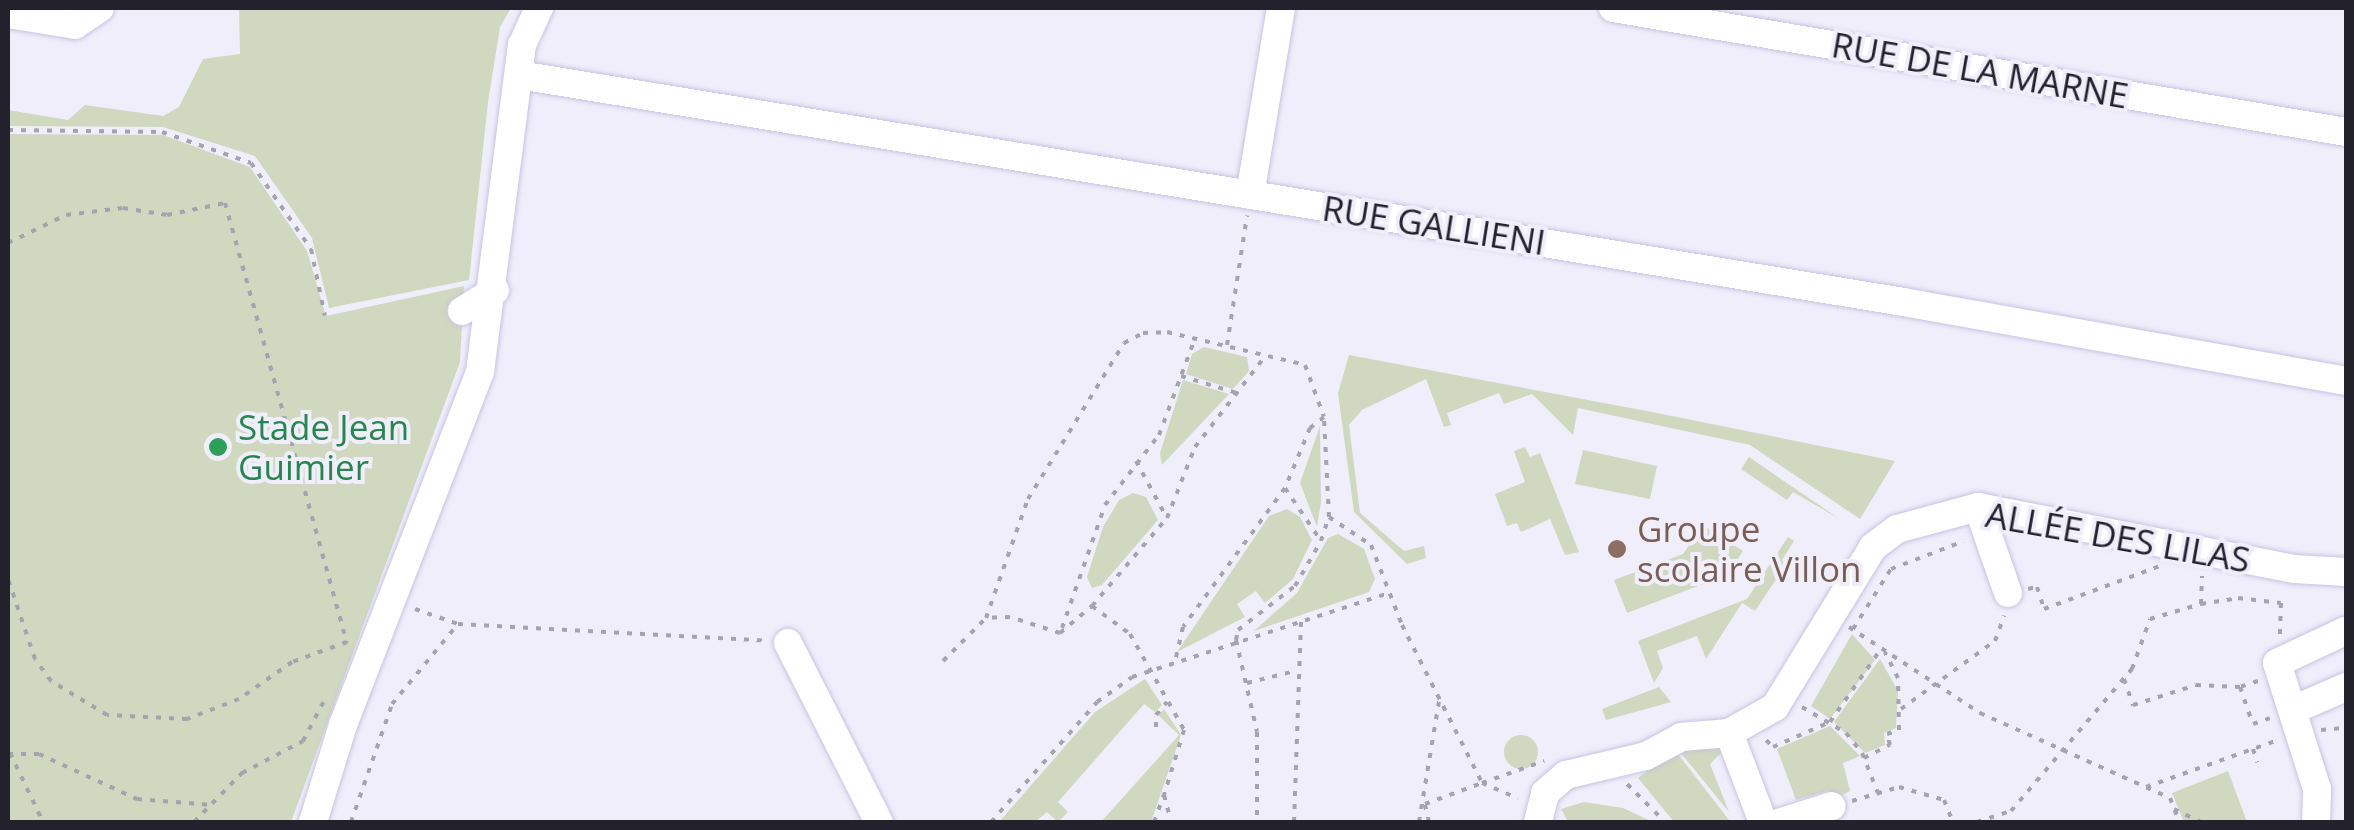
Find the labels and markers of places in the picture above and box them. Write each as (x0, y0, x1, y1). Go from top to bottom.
place label: Stade Jean Guimier (238, 406, 409, 488)
marker: Stade Jean Guimier (207, 436, 229, 458)
place label: Groupe scolaire Villon (1637, 508, 1862, 590)
marker: Groupe scolaire Villon (1606, 538, 1628, 560)

